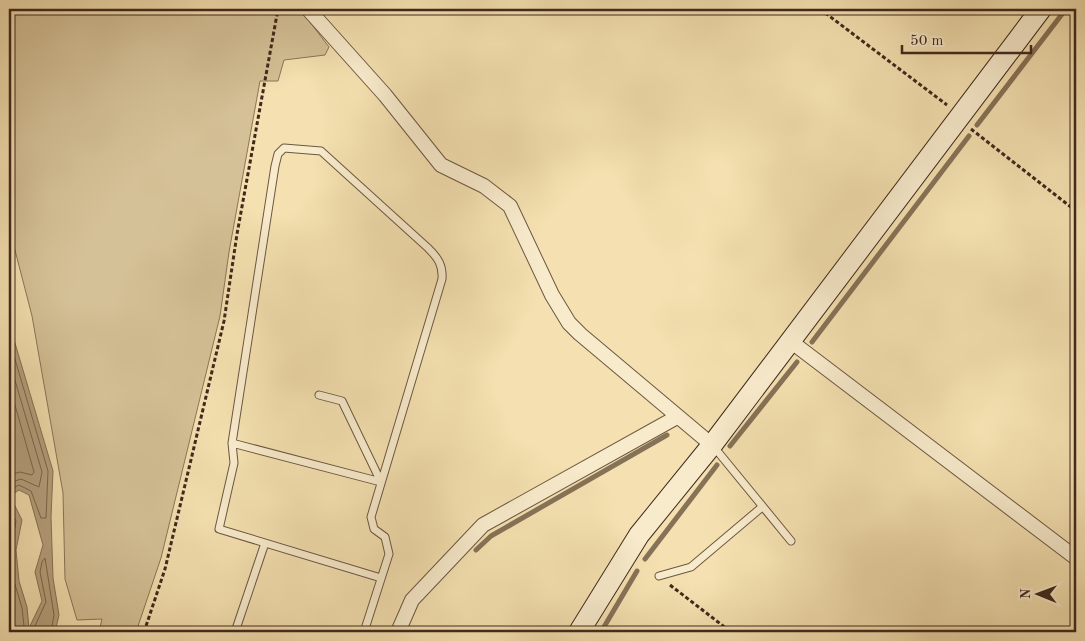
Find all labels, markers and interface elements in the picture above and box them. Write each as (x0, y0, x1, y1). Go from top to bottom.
scale bar (902, 22, 1031, 54)
text: 50 m (910, 34, 944, 49)
north arrow (1012, 568, 1062, 618)
text: N (1019, 588, 1033, 599)

